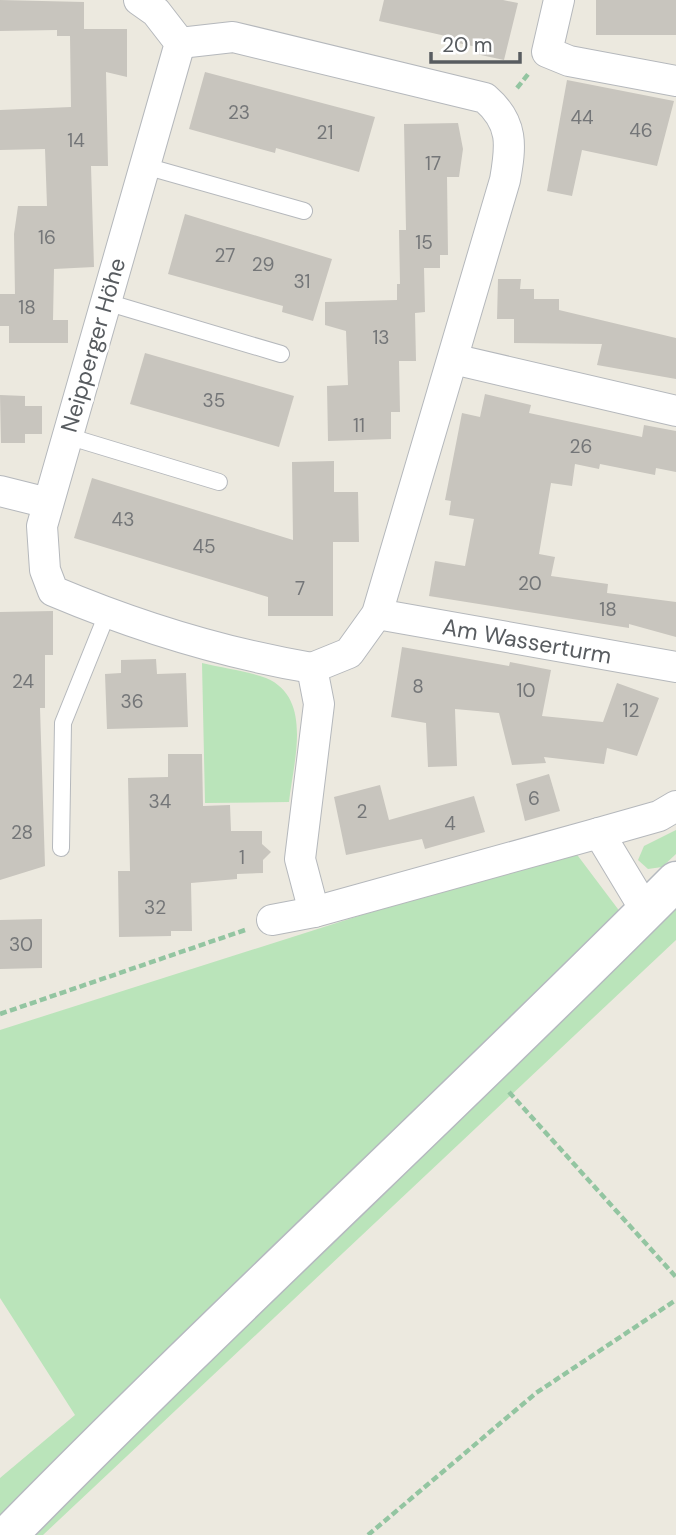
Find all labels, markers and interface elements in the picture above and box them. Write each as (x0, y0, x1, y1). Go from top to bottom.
scale bar (431, 21, 520, 65)
text: 20 m (442, 31, 493, 59)
house number: 23 (228, 100, 250, 125)
house number: 44 (570, 105, 594, 130)
house number: 46 (629, 118, 653, 143)
house number: 21 (317, 120, 333, 145)
house number: 14 (67, 128, 85, 153)
house number: 17 (425, 151, 441, 176)
house number: 16 (38, 225, 56, 250)
house number: 15 (415, 230, 433, 255)
house number: 27 (215, 243, 235, 268)
house number: 29 (252, 252, 274, 277)
street label: Neipperger Höhe (54, 254, 132, 436)
house number: 31 (294, 269, 310, 294)
house number: 18 (18, 295, 36, 320)
house number: 13 (372, 325, 390, 350)
house number: 35 (203, 388, 225, 413)
house number: 11 (353, 413, 365, 438)
house number: 26 (570, 434, 592, 459)
house number: 43 (112, 507, 134, 532)
house number: 45 (192, 534, 216, 559)
house number: 20 (518, 571, 542, 596)
house number: 7 (295, 576, 305, 601)
house number: 18 (599, 597, 617, 622)
street label: Am Wasserturm (440, 611, 614, 671)
house number: 24 (12, 669, 34, 694)
house number: 8 (412, 674, 424, 699)
house number: 10 (517, 678, 535, 703)
house number: 36 (120, 689, 144, 714)
house number: 12 (623, 698, 639, 723)
house number: 6 (528, 786, 540, 811)
house number: 34 (149, 789, 171, 814)
house number: 2 (357, 799, 368, 824)
house number: 4 (444, 811, 456, 836)
house number: 28 (11, 820, 33, 845)
house number: 1 (239, 845, 245, 870)
house number: 32 (144, 895, 166, 920)
house number: 30 (9, 932, 33, 957)

